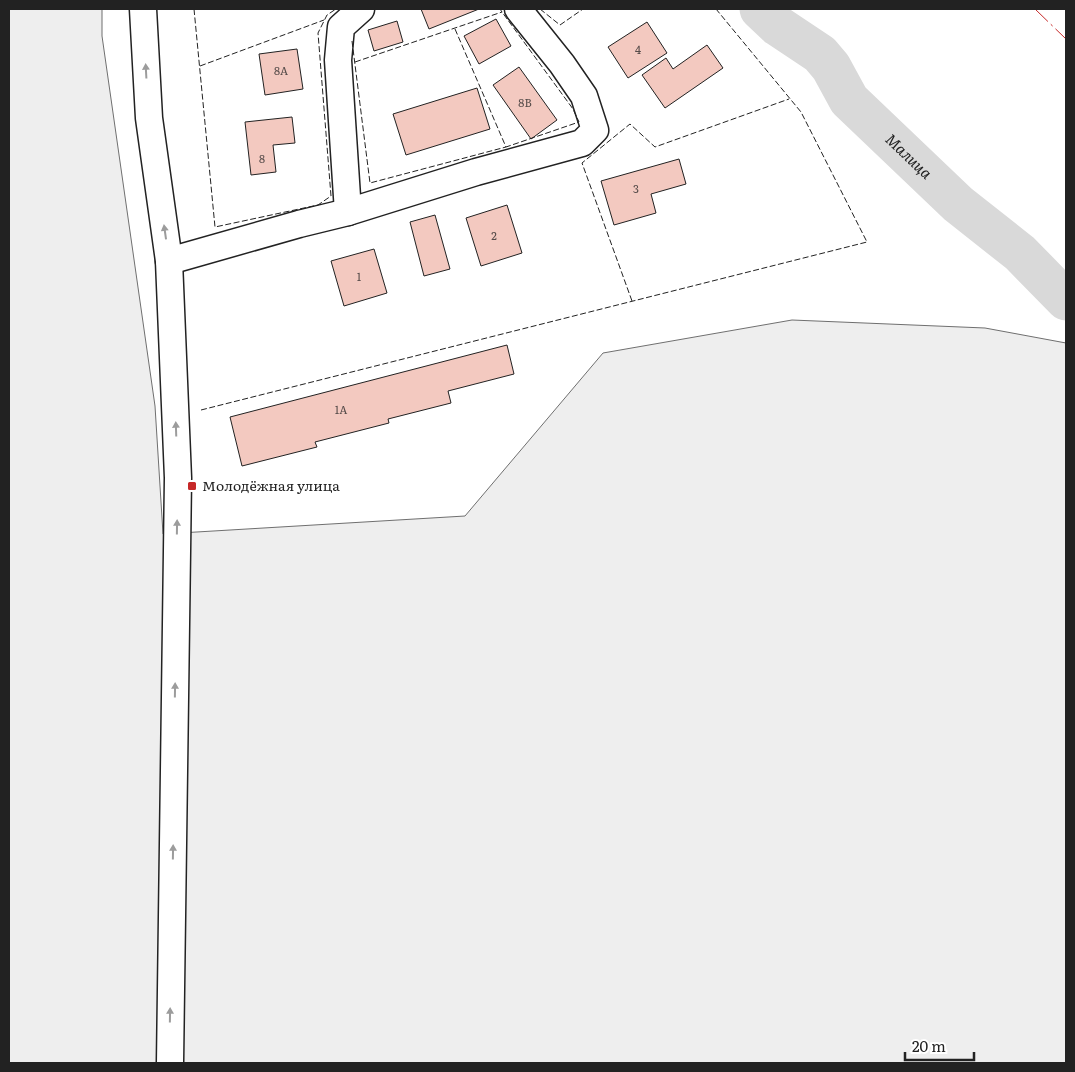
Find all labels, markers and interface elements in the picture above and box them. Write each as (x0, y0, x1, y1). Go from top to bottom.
house number: 4 (635, 41, 641, 57)
house number: 8А (274, 62, 288, 78)
one-way arrow (142, 63, 150, 79)
house number: 8В (518, 94, 532, 110)
water label: Малица (881, 128, 938, 184)
house number: 8 (259, 150, 265, 166)
house number: 3 (633, 180, 639, 196)
one-way arrow (161, 224, 169, 240)
house number: 2 (491, 227, 497, 243)
house number: 1 (357, 268, 362, 284)
house number: 1А (335, 401, 347, 417)
one-way arrow (172, 421, 180, 437)
place label: Молодёжная улица (202, 475, 340, 495)
marker: Молодёжная улица (186, 480, 198, 492)
one-way arrow (174, 519, 182, 535)
one-way arrow (171, 681, 179, 697)
one-way arrow (169, 844, 177, 860)
one-way arrow (166, 1006, 174, 1022)
scale bar (905, 1030, 974, 1062)
text: 20 m (912, 1034, 946, 1057)

